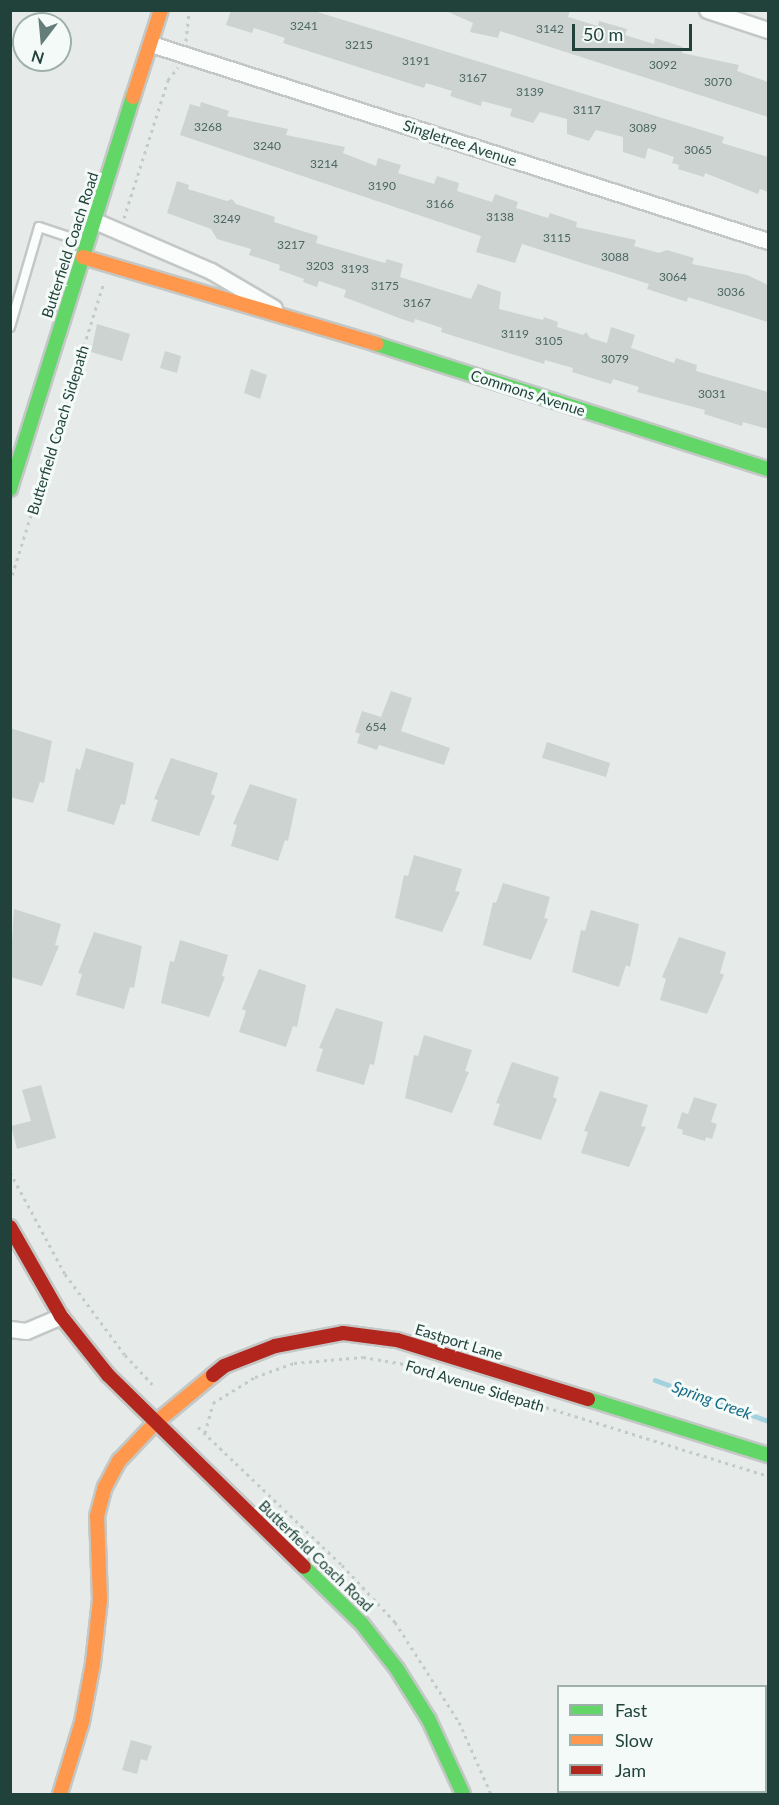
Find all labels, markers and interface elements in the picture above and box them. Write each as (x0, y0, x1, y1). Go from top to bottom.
north arrow (12, 12, 72, 72)
scale bar (575, 12, 695, 50)
house number: 3241 (290, 19, 318, 33)
house number: 3142 (536, 22, 564, 36)
text: 50 m (583, 23, 623, 45)
house number: 3215 (345, 38, 373, 52)
text: N (29, 47, 46, 69)
house number: 3191 (402, 54, 430, 68)
house number: 3092 (649, 58, 677, 72)
house number: 3167 (459, 71, 487, 85)
house number: 3070 (704, 75, 732, 89)
house number: 3139 (516, 85, 544, 99)
house number: 3117 (573, 103, 601, 117)
street label: Singletree Avenue (401, 116, 519, 170)
house number: 3268 (194, 120, 222, 134)
house number: 3089 (629, 121, 657, 135)
house number: 3240 (253, 139, 281, 153)
house number: 3065 (684, 143, 712, 157)
house number: 3214 (310, 157, 338, 171)
street label: Butterfield Coach Road (38, 170, 102, 320)
house number: 3190 (368, 179, 396, 193)
house number: 3166 (426, 197, 454, 211)
house number: 3138 (486, 210, 514, 224)
house number: 3249 (213, 212, 241, 226)
house number: 3115 (543, 231, 571, 245)
house number: 3217 (277, 238, 305, 252)
house number: 3088 (601, 250, 629, 264)
house number: 3203 (306, 259, 334, 273)
house number: 3193 (341, 262, 369, 276)
house number: 3064 (659, 270, 687, 284)
house number: 3175 (371, 279, 399, 293)
house number: 3036 (717, 285, 745, 299)
house number: 3167 (403, 296, 431, 310)
house number: 3119 (501, 327, 529, 341)
house number: 3105 (535, 334, 563, 348)
street label: Butterfield Coach Sidepath (24, 343, 92, 517)
house number: 3079 (601, 352, 629, 366)
street label: Commons Avenue (468, 366, 588, 420)
house number: 3031 (698, 387, 726, 401)
house number: 654 (366, 720, 386, 734)
street label: Eastport Lane (413, 1320, 505, 1364)
street label: Ford Avenue Sidepath (403, 1356, 547, 1416)
water label: Spring Creek (669, 1377, 755, 1423)
street label: Butterfield Coach Road (255, 1497, 377, 1615)
legend (557, 1685, 767, 1793)
text: Fast (615, 1699, 647, 1721)
text: Slow (615, 1729, 653, 1751)
text: Jam (615, 1759, 646, 1781)

